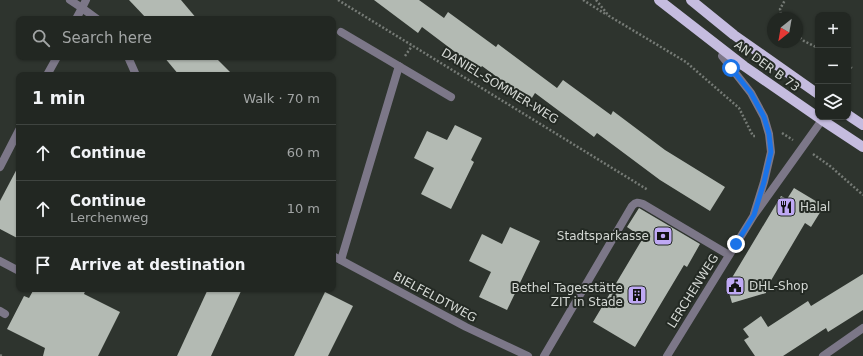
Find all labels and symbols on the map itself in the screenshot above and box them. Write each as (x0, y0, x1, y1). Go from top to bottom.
north arrow (767, 12, 803, 48)
street label: AN DER B 73 (732, 38, 802, 94)
street label: DANIEL-SOMMER-WEG (439, 46, 561, 126)
route start (722, 59, 740, 77)
restaurant icon: Halal (775, 196, 797, 218)
place label: Halal (800, 200, 830, 214)
bank icon: Stadtsparkasse (652, 225, 674, 247)
place label: Stadtsparkasse (557, 229, 649, 243)
route end (727, 235, 745, 253)
street label: LERCHENWEG (665, 251, 721, 331)
street label: BIELFELDTWEG (391, 269, 479, 325)
public building icon: DHL-Shop (724, 275, 746, 297)
place label: DHL-Shop (749, 279, 808, 293)
place label: Bethel Tagesstätte ZIT in Stade (511, 281, 623, 309)
building icon: Bethel Tagesstätte ZIT in Stade (626, 284, 648, 306)

